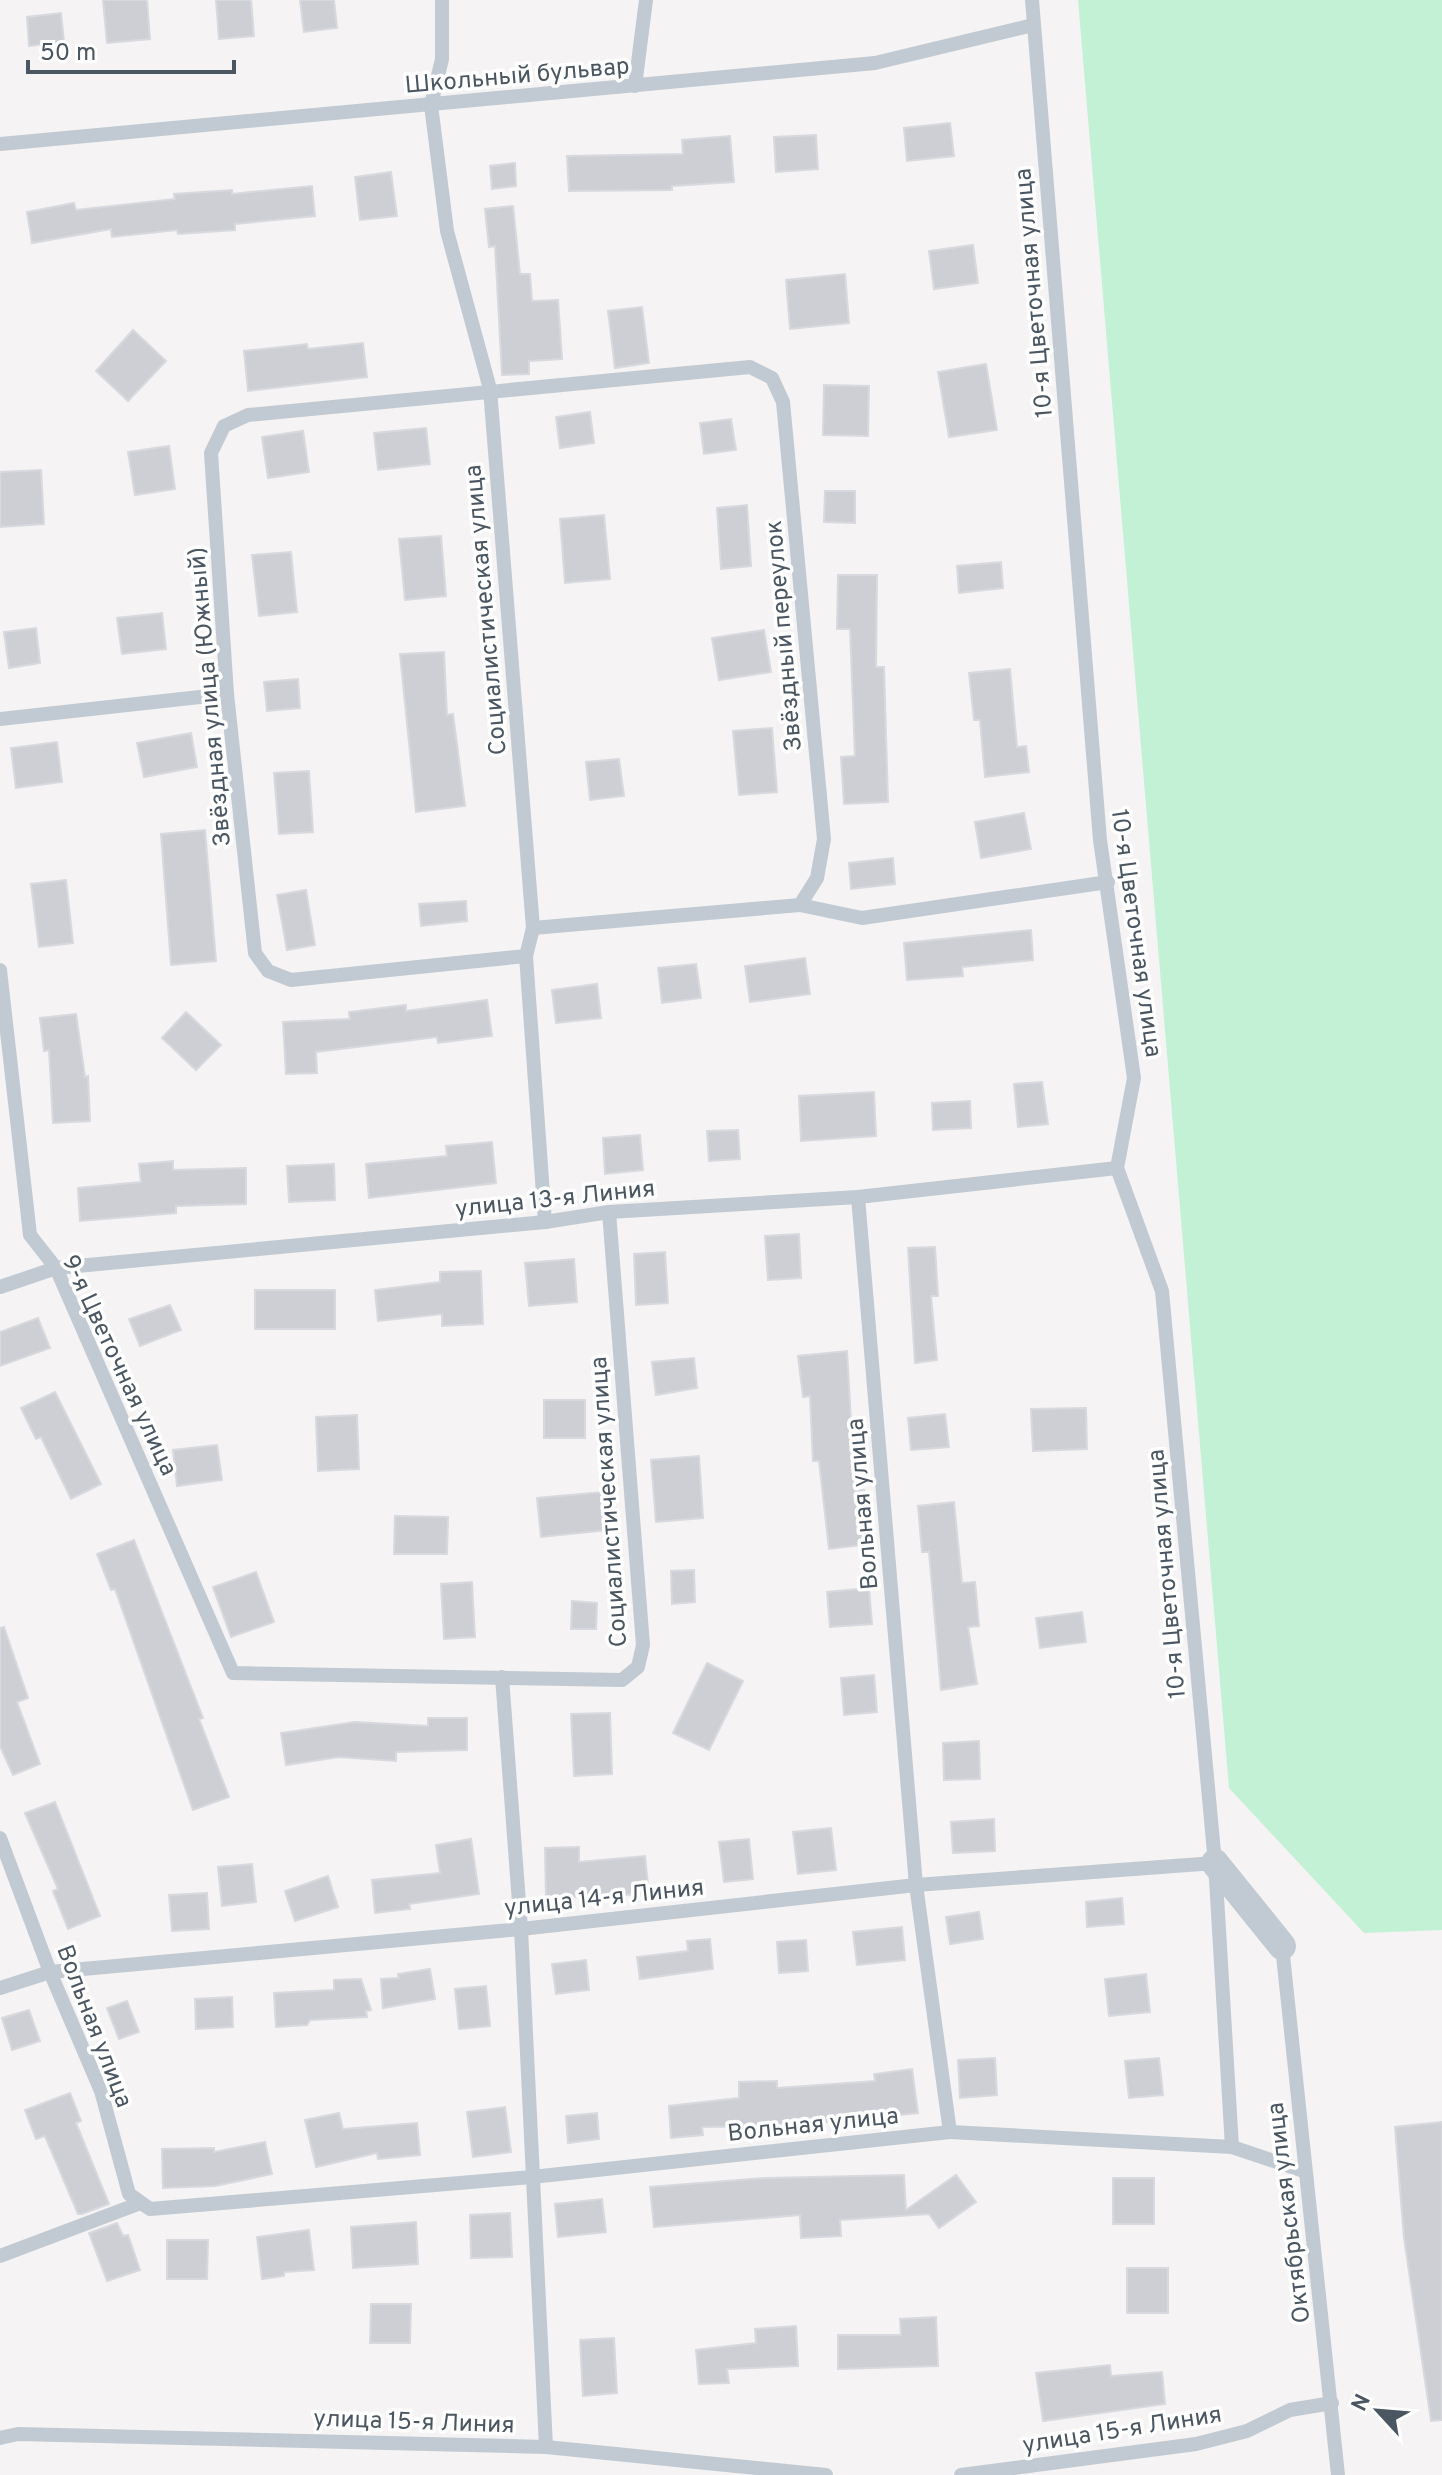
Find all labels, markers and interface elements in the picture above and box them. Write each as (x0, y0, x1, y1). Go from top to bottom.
scale bar (28, 24, 234, 74)
text: 50 m (40, 39, 96, 69)
street label: Школьный бульвар (404, 52, 631, 102)
street label: 10-я Цветочная улица (1009, 167, 1061, 419)
street label: Социалистическая улица (459, 463, 515, 756)
street label: Звёздный переулок (760, 519, 810, 753)
street label: Звёздная улица (Южный) (183, 546, 239, 848)
street label: 10-я Цветочная улица (1103, 807, 1167, 1059)
street label: улица 13-я Линия (454, 1175, 657, 1225)
street label: 9-я Цветочная улица (54, 1251, 183, 1481)
street label: Социалистическая улица (585, 1355, 635, 1648)
street label: Вольная улица (842, 1417, 886, 1591)
street label: 10-я Цветочная улица (1142, 1448, 1194, 1700)
street label: улица 14-я Линия (503, 1874, 706, 1924)
street label: Вольная улица (48, 1941, 138, 2112)
street label: Октябрьская улица (1262, 2101, 1318, 2325)
street label: Вольная улица (726, 2102, 900, 2150)
north arrow (1338, 2371, 1418, 2451)
text: N (1347, 2390, 1378, 2416)
street label: улица 15-я Линия (1020, 2400, 1224, 2462)
street label: улица 15-я Линия (313, 2404, 515, 2442)

